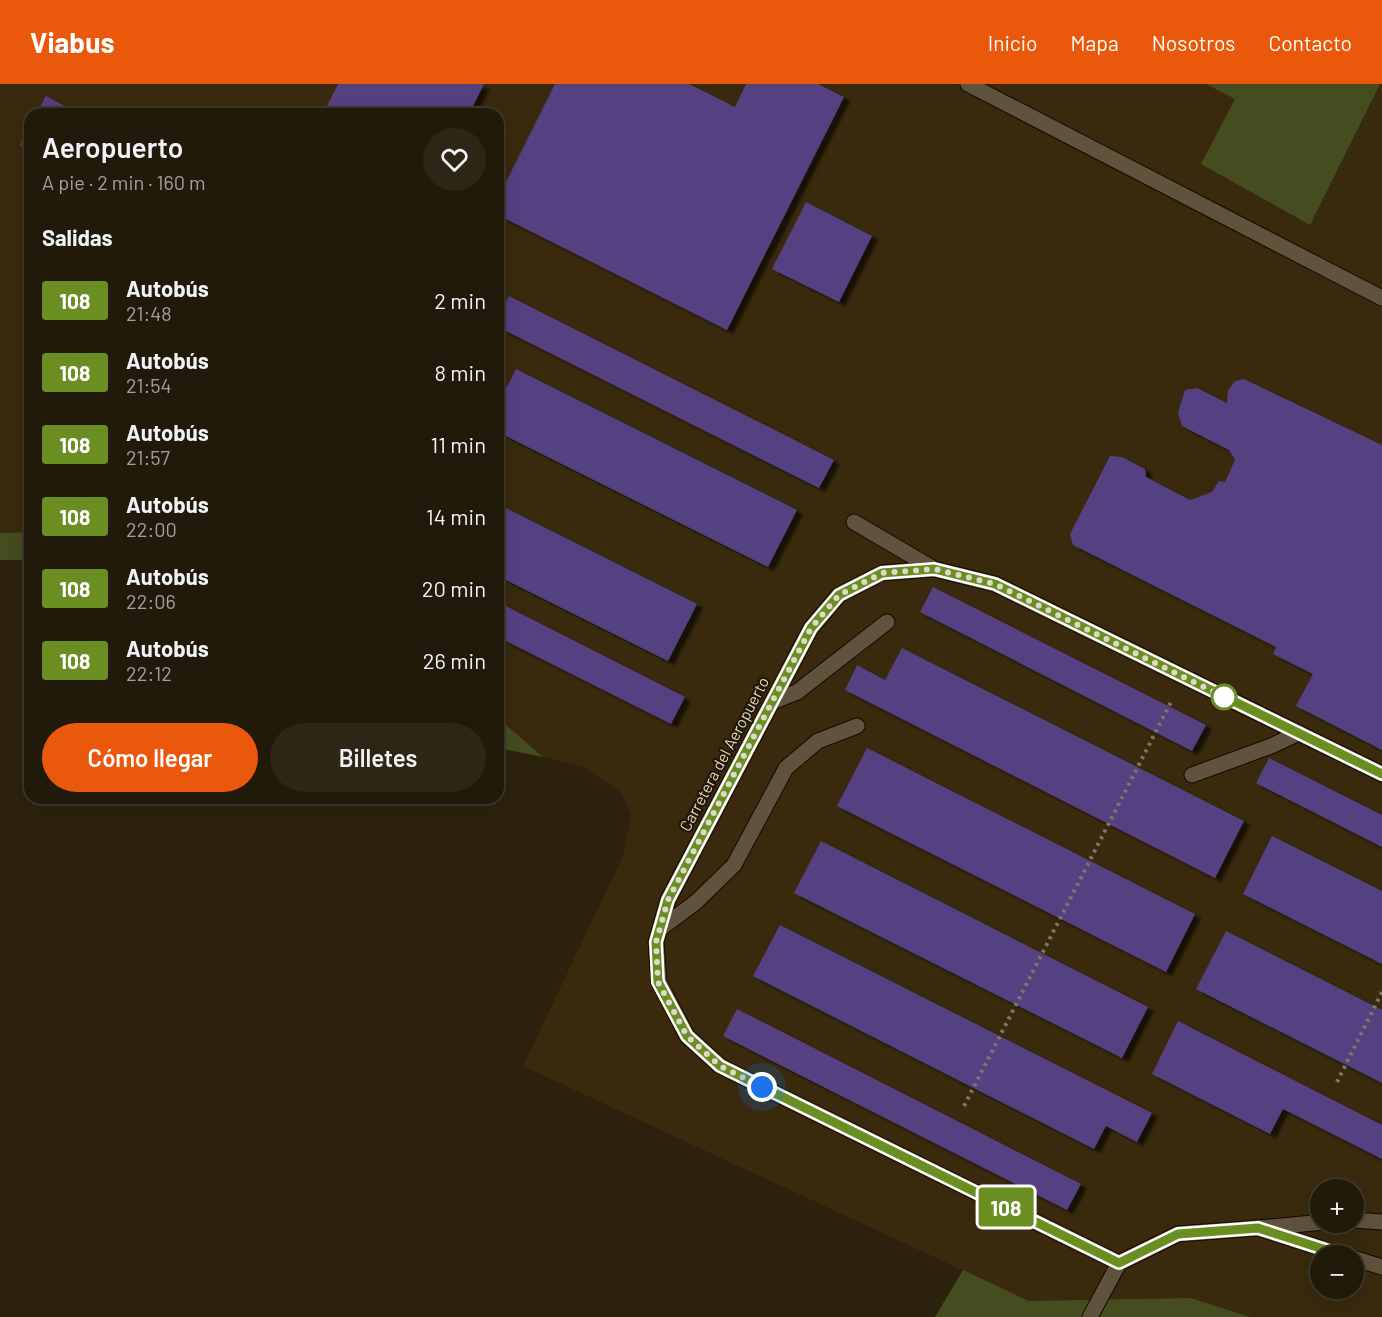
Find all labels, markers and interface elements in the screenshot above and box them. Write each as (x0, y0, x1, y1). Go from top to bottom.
text: Viabus (30, 25, 115, 59)
text: Inicio (988, 30, 1038, 55)
text: Mapa (1071, 30, 1119, 55)
text: Nosotros (1152, 30, 1235, 55)
text: Contacto (1268, 30, 1352, 55)
button: heart (423, 128, 486, 191)
text: Aeropuerto (42, 130, 183, 164)
text: A pie · 2 min · 160 m (42, 170, 206, 194)
text: Salidas (42, 224, 113, 250)
text: Autobús (126, 275, 209, 301)
text: 2 min (434, 287, 486, 313)
text: 108 (60, 288, 90, 313)
text: 21:48 (126, 301, 172, 325)
text: Autobús (126, 347, 209, 373)
text: 8 min (434, 359, 486, 385)
text: 108 (60, 360, 90, 385)
text: 21:54 (126, 373, 172, 397)
text: Autobús (126, 419, 209, 445)
text: 11 min (430, 431, 486, 457)
text: 108 (60, 432, 90, 457)
text: 21:57 (126, 445, 170, 469)
text: Autobús (126, 491, 209, 517)
text: 14 min (426, 503, 486, 529)
text: 108 (60, 504, 90, 529)
text: 22:00 (126, 517, 177, 541)
text: Autobús (126, 563, 209, 589)
text: 20 min (422, 575, 486, 601)
text: 108 (60, 576, 90, 601)
text: 22:06 (126, 589, 176, 613)
text: Autobús (126, 635, 209, 661)
text: 26 min (423, 647, 486, 673)
text: 108 (60, 648, 90, 673)
text: 22:12 (126, 661, 172, 685)
street label: Carretera del Aeropuerto (675, 673, 772, 834)
unlabelled marker (1211, 684, 1237, 710)
button: Cómo llegar (42, 723, 258, 792)
button: Billetes (270, 723, 486, 792)
your location (747, 1072, 777, 1102)
map controls (1310, 1179, 1364, 1299)
button: + (1310, 1179, 1364, 1233)
line badge: 108 (972, 1188, 1040, 1226)
text: 108 (991, 1195, 1021, 1220)
button: − (1310, 1245, 1364, 1299)

